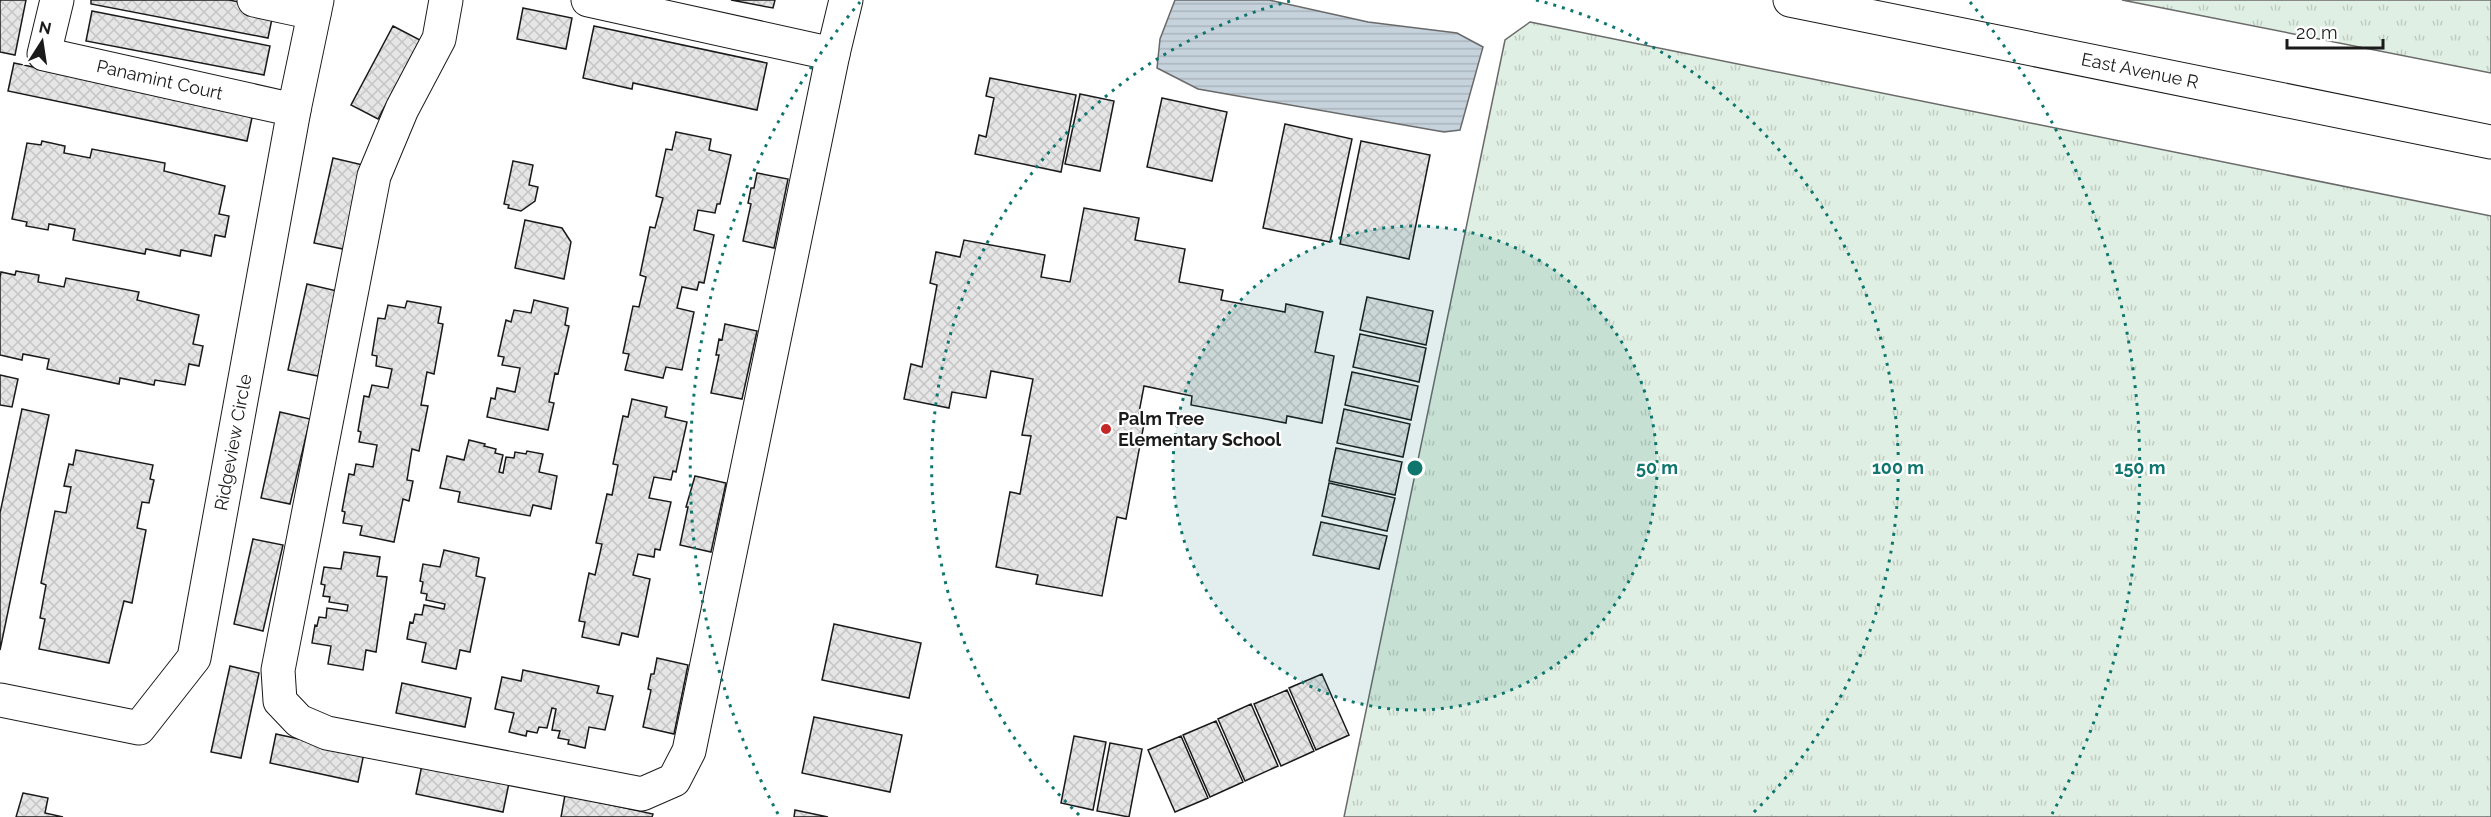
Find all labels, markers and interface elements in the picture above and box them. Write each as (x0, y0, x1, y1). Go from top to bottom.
north arrow (12, 12, 72, 72)
scale bar (2287, 12, 2383, 50)
text: N (37, 17, 53, 38)
text: 20 m (2296, 22, 2338, 43)
street label: East Avenue R (2080, 48, 2201, 93)
street label: Panamint Court (95, 55, 225, 104)
street label: Ridgeview Circle (210, 372, 256, 512)
place label: Palm Tree Elementary School (1118, 408, 1282, 450)
marker: Palm Tree Elementary School (1099, 422, 1113, 436)
text: 50 m (1636, 457, 1678, 478)
text: 100 m (1872, 457, 1924, 478)
text: 150 m (2115, 457, 2166, 478)
centre of rings (1405, 458, 1425, 478)

